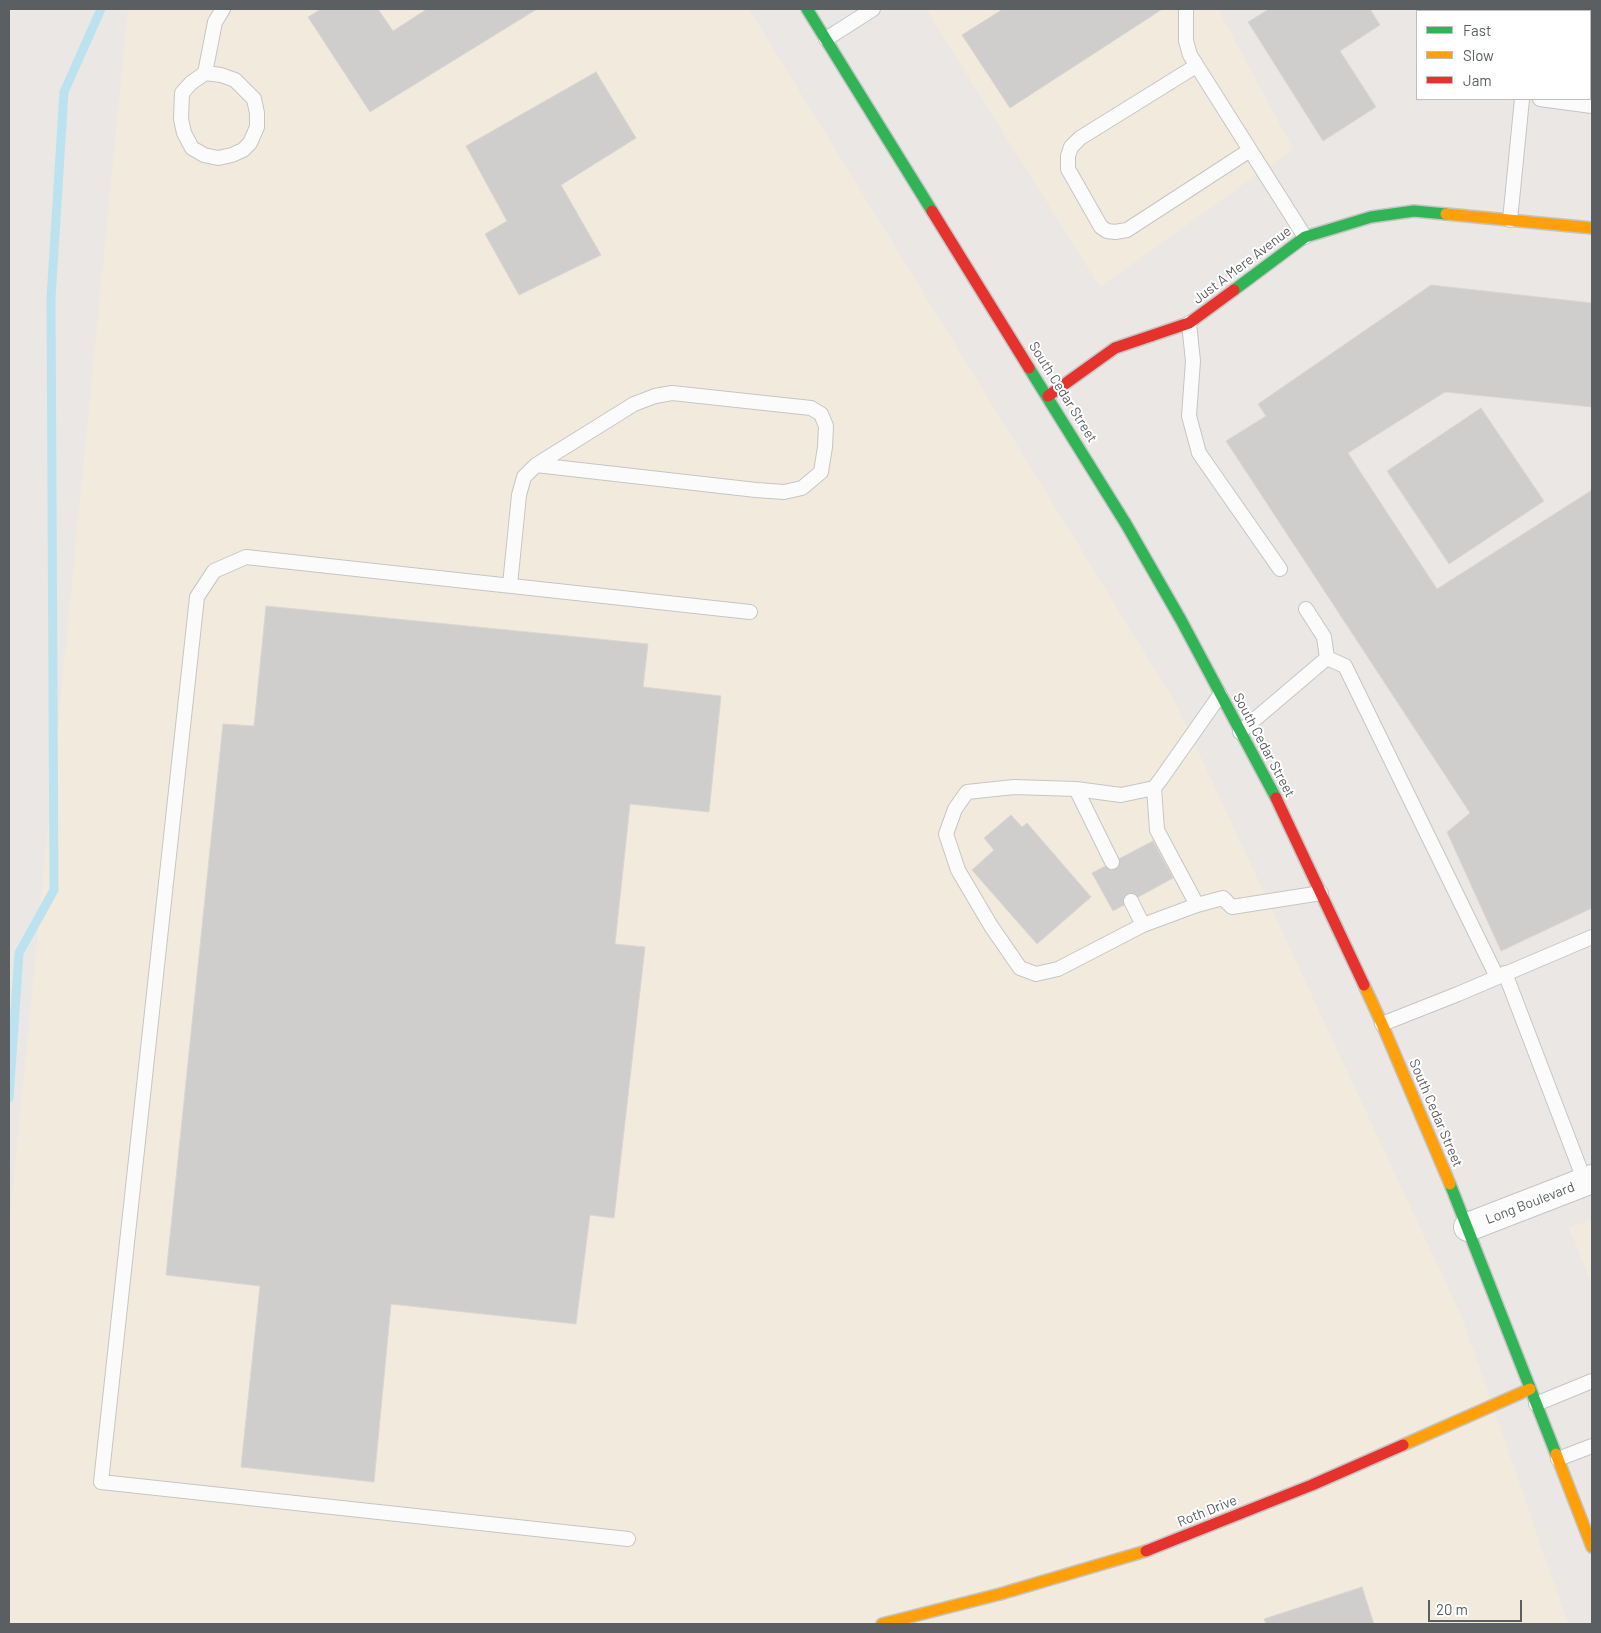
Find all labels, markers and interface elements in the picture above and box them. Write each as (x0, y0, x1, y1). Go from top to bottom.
legend (1416, 10, 1591, 100)
text: Fast (1463, 21, 1491, 39)
text: Slow (1463, 46, 1494, 64)
text: Jam (1463, 71, 1492, 89)
street label: Just A Mere Avenue (1190, 223, 1294, 307)
street label: South Cedar Street (1025, 339, 1101, 445)
street label: South Cedar Street (1229, 690, 1299, 800)
street label: South Cedar Street (1406, 1057, 1466, 1169)
street label: Long Boulevard (1483, 1178, 1577, 1228)
street label: Roth Drive (1175, 1491, 1239, 1531)
scale bar (1431, 1590, 1525, 1622)
text: 20 m (1436, 1600, 1468, 1618)

